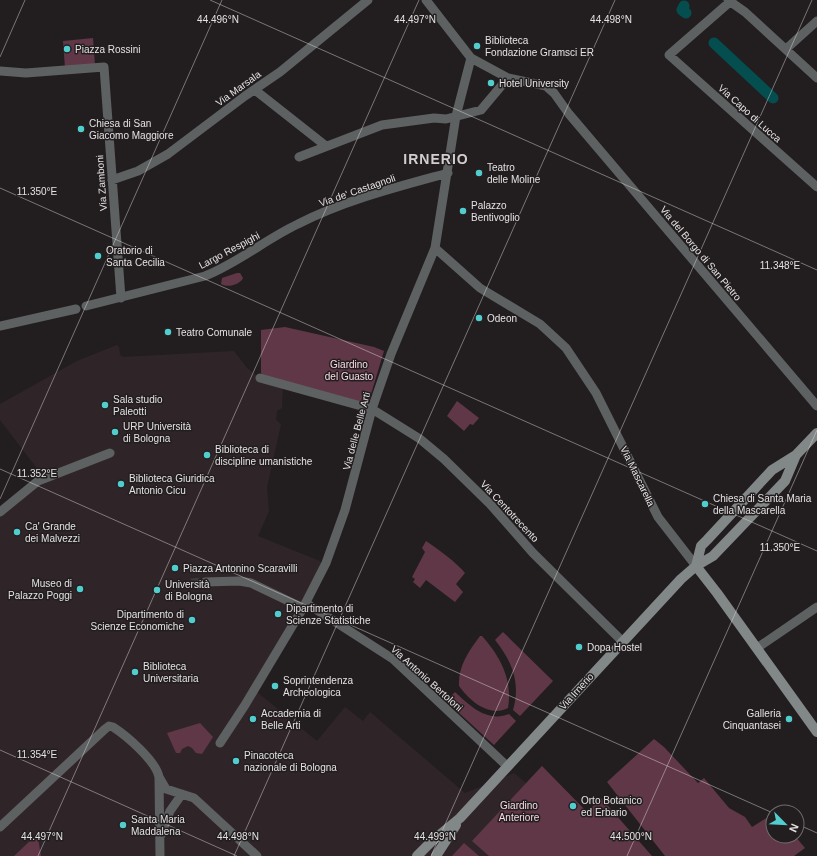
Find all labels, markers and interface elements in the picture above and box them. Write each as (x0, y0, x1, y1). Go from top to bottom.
text: 44.496°N (197, 14, 239, 25)
text: 44.497°N (394, 14, 436, 25)
text: 44.498°N (590, 14, 632, 25)
place label: Biblioteca Fondazione Gramsci ER (485, 35, 594, 58)
marker: Biblioteca Fondazione Gramsci ER (472, 41, 482, 51)
marker: Piazza Rossini (62, 44, 72, 54)
place label: Piazza Rossini (75, 44, 141, 55)
street label: Via Marsala (214, 68, 263, 108)
marker: Hotel University (486, 78, 496, 88)
place label: Hotel University (499, 78, 569, 89)
street label: Via Capo di Lucca (716, 82, 784, 145)
place label: Chiesa di San Giacomo Maggiore (89, 118, 174, 141)
marker: Chiesa di San Giacomo Maggiore (76, 124, 86, 134)
district label: IRNERIO (403, 151, 469, 167)
street label: Via Zamboni (94, 155, 109, 211)
place label: Teatro delle Moline (487, 162, 541, 185)
marker: Teatro delle Moline (474, 168, 484, 178)
street label: Via de' Castagnoli (317, 172, 397, 209)
text: 11.350°E (17, 186, 58, 197)
place label: Palazzo Bentivoglio (471, 200, 520, 223)
street label: Via del Borgo di San Pietro (658, 204, 744, 303)
marker: Palazzo Bentivoglio (458, 206, 468, 216)
street label: Largo Respighi (197, 230, 262, 271)
place label: Oratorio di Santa Cecilia (106, 245, 165, 268)
marker: Oratorio di Santa Cecilia (93, 251, 103, 261)
text: 11.348°E (760, 260, 801, 271)
marker: Odeon (474, 313, 484, 323)
place label: Odeon (487, 313, 517, 324)
marker: Teatro Comunale (163, 327, 173, 337)
place label: Teatro Comunale (176, 327, 253, 338)
park label: Giardino del Guasto (325, 359, 374, 382)
street label: Via delle Belle Arti (341, 391, 372, 471)
place label: Sala studio Paleotti (113, 394, 163, 417)
marker: Sala studio Paleotti (100, 400, 110, 410)
place label: URP Università di Bologna (123, 421, 192, 444)
marker: URP Università di Bologna (110, 427, 120, 437)
place label: Biblioteca di discipline umanistiche (215, 444, 313, 467)
street label: Via Mascarella (618, 444, 657, 508)
marker: Biblioteca di discipline umanistiche (202, 450, 212, 460)
text: 11.352°E (17, 468, 58, 479)
place label: Biblioteca Giuridica Antonio Cicu (129, 473, 215, 496)
street label: Via Centotrecento (478, 478, 541, 545)
marker: Biblioteca Giuridica Antonio Cicu (116, 479, 126, 489)
place label: Chiesa di Santa Maria della Mascarella (713, 493, 812, 516)
marker: Chiesa di Santa Maria della Mascarella (700, 499, 710, 509)
place label: Ca' Grande dei Malvezzi (25, 521, 80, 544)
marker: Ca' Grande dei Malvezzi (12, 527, 22, 537)
text: 11.350°E (760, 542, 801, 553)
marker: Piazza Antonino Scaravilli (170, 563, 180, 573)
place label: Piazza Antonino Scaravilli (183, 563, 298, 574)
place label: Museo di Palazzo Poggi (8, 578, 72, 601)
place label: Università di Bologna (165, 579, 213, 602)
marker: Museo di Palazzo Poggi (75, 584, 85, 594)
marker: Università di Bologna (152, 585, 162, 595)
place label: Dipartimento di Scienze Statistiche (286, 603, 371, 626)
place label: Dipartimento di Scienze Economiche (91, 609, 184, 632)
marker: Dipartimento di Scienze Statistiche (273, 609, 283, 619)
marker: Dipartimento di Scienze Economiche (187, 615, 197, 625)
marker: Dopa Hostel (574, 642, 584, 652)
place label: Dopa Hostel (587, 642, 642, 653)
street label: Via Antonio Bertoloni (389, 643, 465, 713)
place label: Biblioteca Universitaria (143, 661, 199, 684)
marker: Biblioteca Universitaria (130, 667, 140, 677)
street label: Via Irnerio (557, 670, 596, 712)
place label: Soprintendenza Archeologica (283, 675, 353, 698)
marker: Soprintendenza Archeologica (270, 681, 280, 691)
place label: Accademia di Belle Arti (261, 708, 321, 731)
place label: Galleria Cinquantasei (723, 708, 781, 731)
marker: Accademia di Belle Arti (248, 714, 258, 724)
marker: Galleria Cinquantasei (784, 714, 794, 724)
text: 11.354°E (17, 749, 58, 760)
place label: Pinacoteca nazionale di Bologna (244, 750, 337, 773)
marker: Pinacoteca nazionale di Bologna (231, 756, 241, 766)
place label: Orto Botanico ed Erbario (581, 795, 643, 818)
park label: Giardino Anteriore (499, 800, 540, 823)
marker: Orto Botanico ed Erbario (568, 801, 578, 811)
north arrow (765, 804, 805, 844)
place label: Santa Maria Maddalena (131, 814, 185, 837)
marker: Santa Maria Maddalena (118, 820, 128, 830)
text: N (787, 822, 801, 834)
text: 44.497°N (21, 831, 63, 842)
text: 44.498°N (217, 831, 259, 842)
text: 44.499°N (414, 831, 456, 842)
text: 44.500°N (610, 831, 652, 842)

